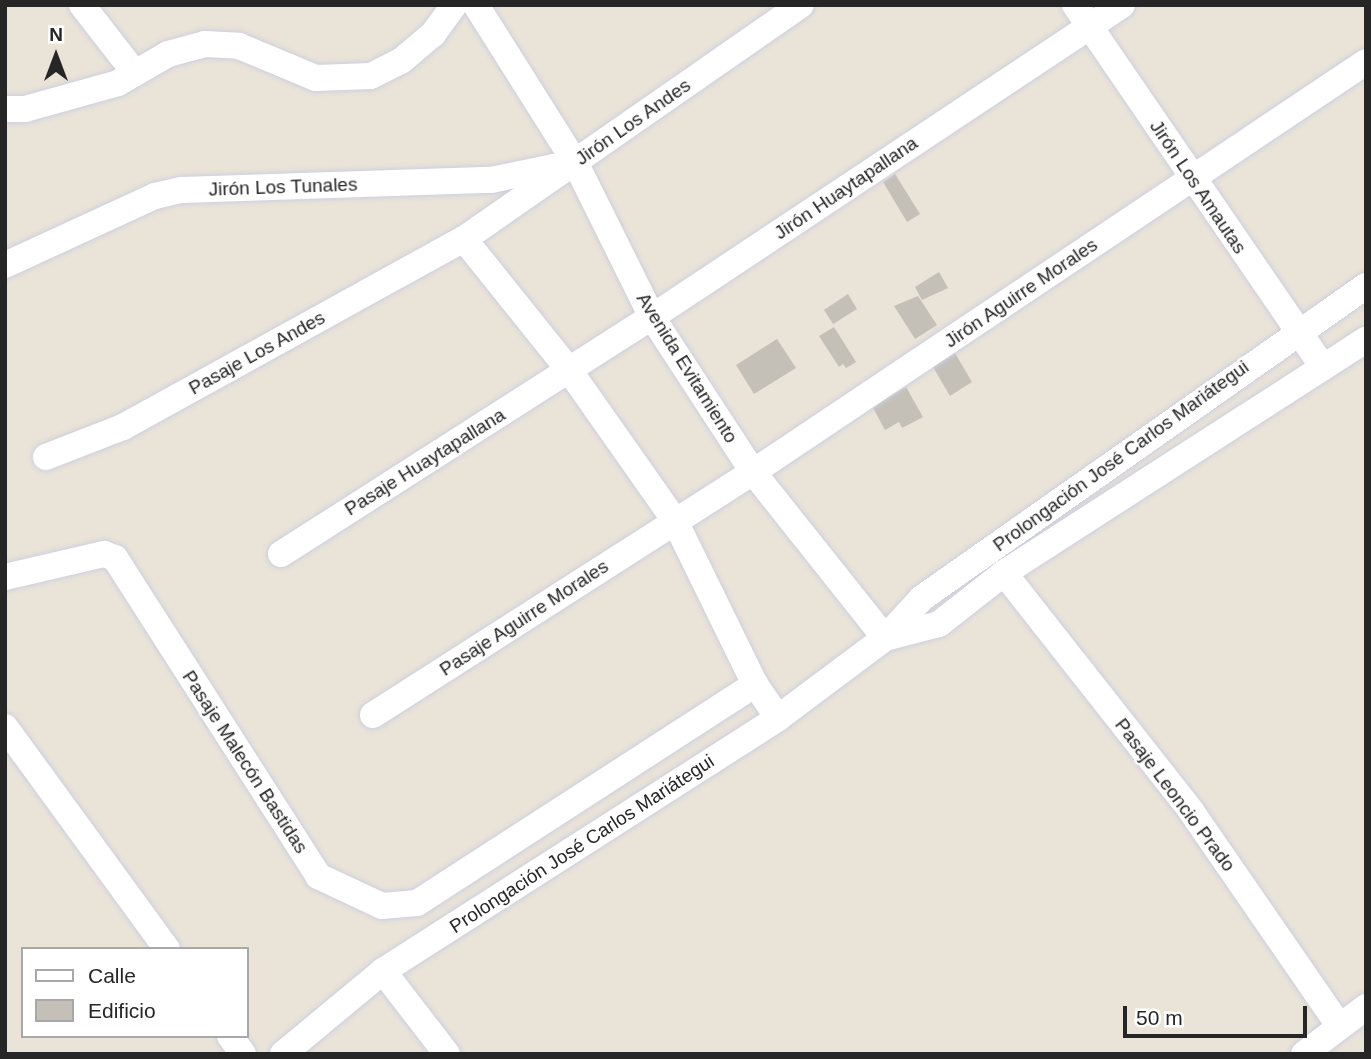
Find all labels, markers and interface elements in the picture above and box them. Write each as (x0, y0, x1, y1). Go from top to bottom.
north arrow (21, 21, 91, 91)
text: N (49, 24, 63, 45)
street label: Jirón Los Andes (571, 74, 695, 170)
street label: Jirón Los Amautas (1145, 115, 1251, 259)
street label: Jirón Huaytapallana (770, 132, 922, 244)
street label: Jirón Los Tunales (208, 173, 358, 201)
street label: Jirón Aguirre Morales (940, 233, 1102, 353)
street label: Avenida Evitamiento (632, 289, 742, 447)
street label: Pasaje Los Andes (184, 306, 330, 400)
street label: Prolongación José Carlos Mariátegui (989, 356, 1253, 556)
street label: Pasaje Huaytapallana (341, 403, 509, 521)
street label: Pasaje Aguirre Morales (435, 555, 613, 681)
street label: Pasaje Malecón Bastidas (177, 666, 313, 858)
street label: Pasaje Leoncio Prado (1110, 714, 1240, 876)
street label: Prolongación José Carlos Mariátegui (446, 750, 718, 938)
legend (21, 947, 248, 1038)
text: Calle (88, 964, 136, 987)
scale bar (1126, 992, 1310, 1036)
text: Edificio (88, 999, 156, 1022)
text: 50 m (1136, 1006, 1183, 1029)

